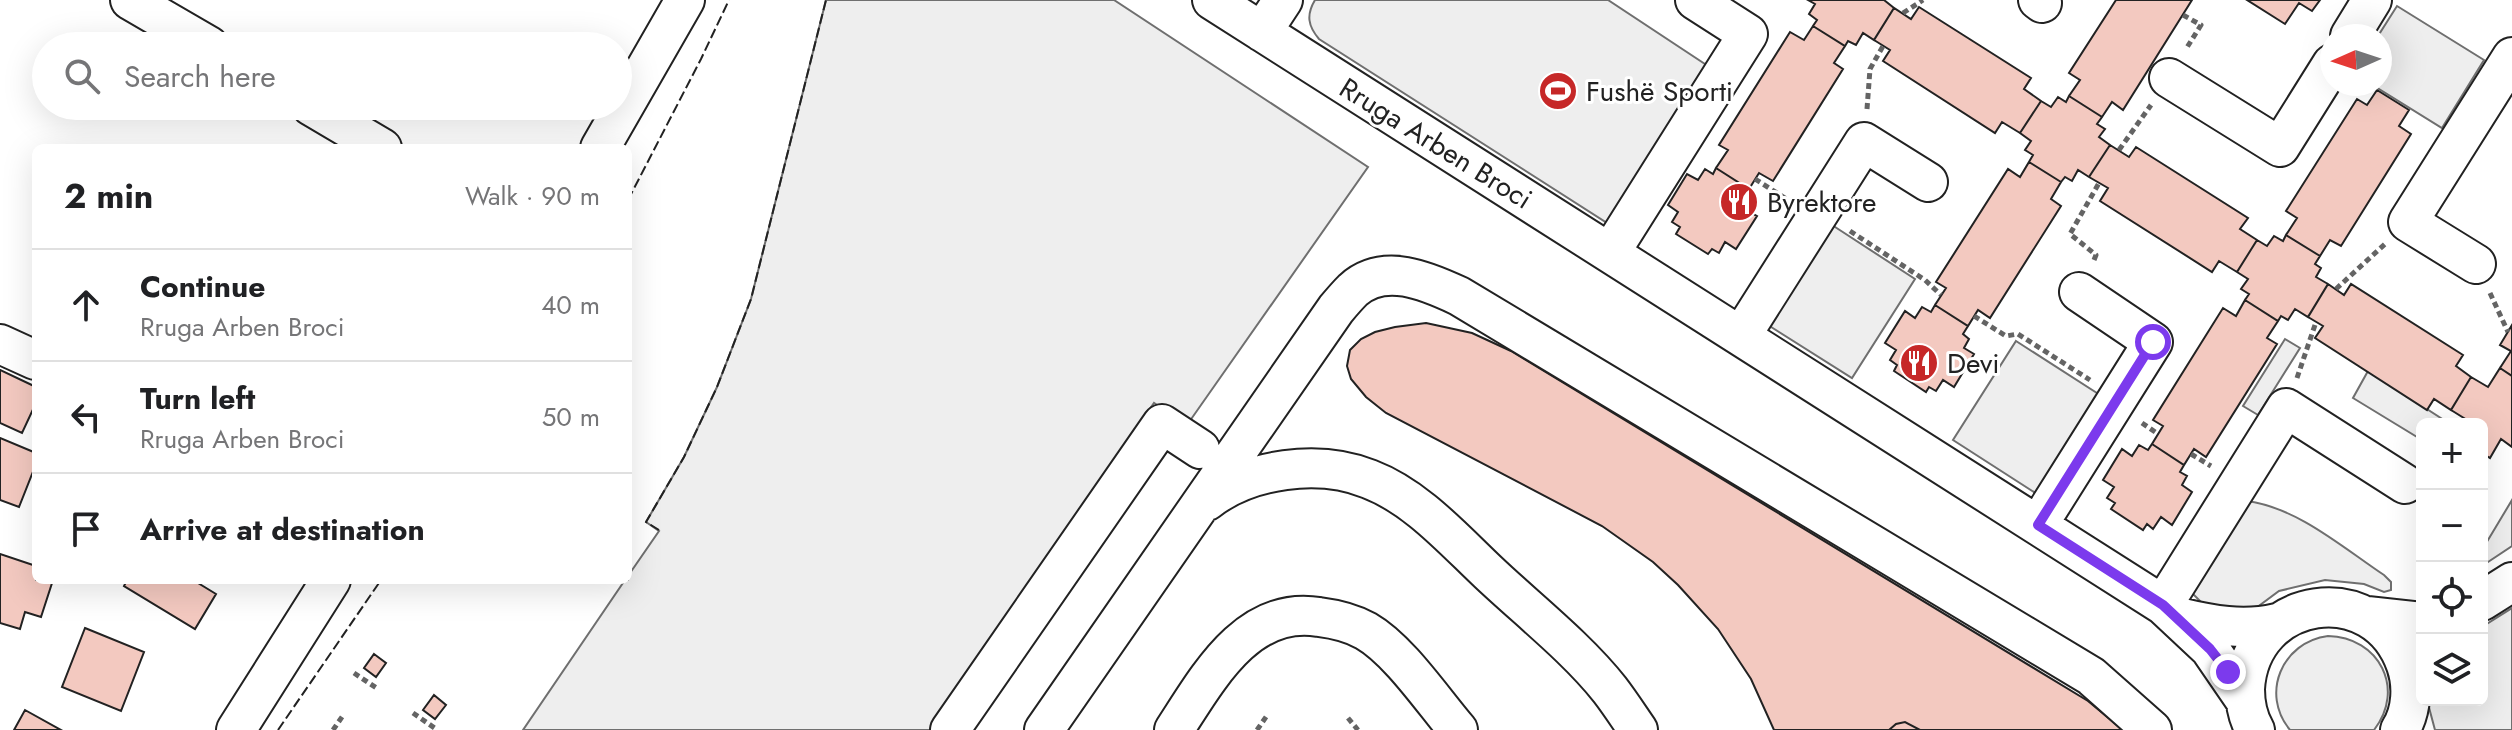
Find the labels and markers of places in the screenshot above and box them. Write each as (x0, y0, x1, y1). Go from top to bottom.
sports icon: Fushë Sporti (1537, 70, 1579, 112)
place label: Fushë Sporti (1586, 71, 1733, 112)
restaurant icon: Byrektore (1718, 181, 1760, 223)
place label: Byrektore (1767, 182, 1876, 223)
restaurant icon: Devi (1898, 342, 1940, 384)
place label: Devi (1947, 343, 2000, 384)

